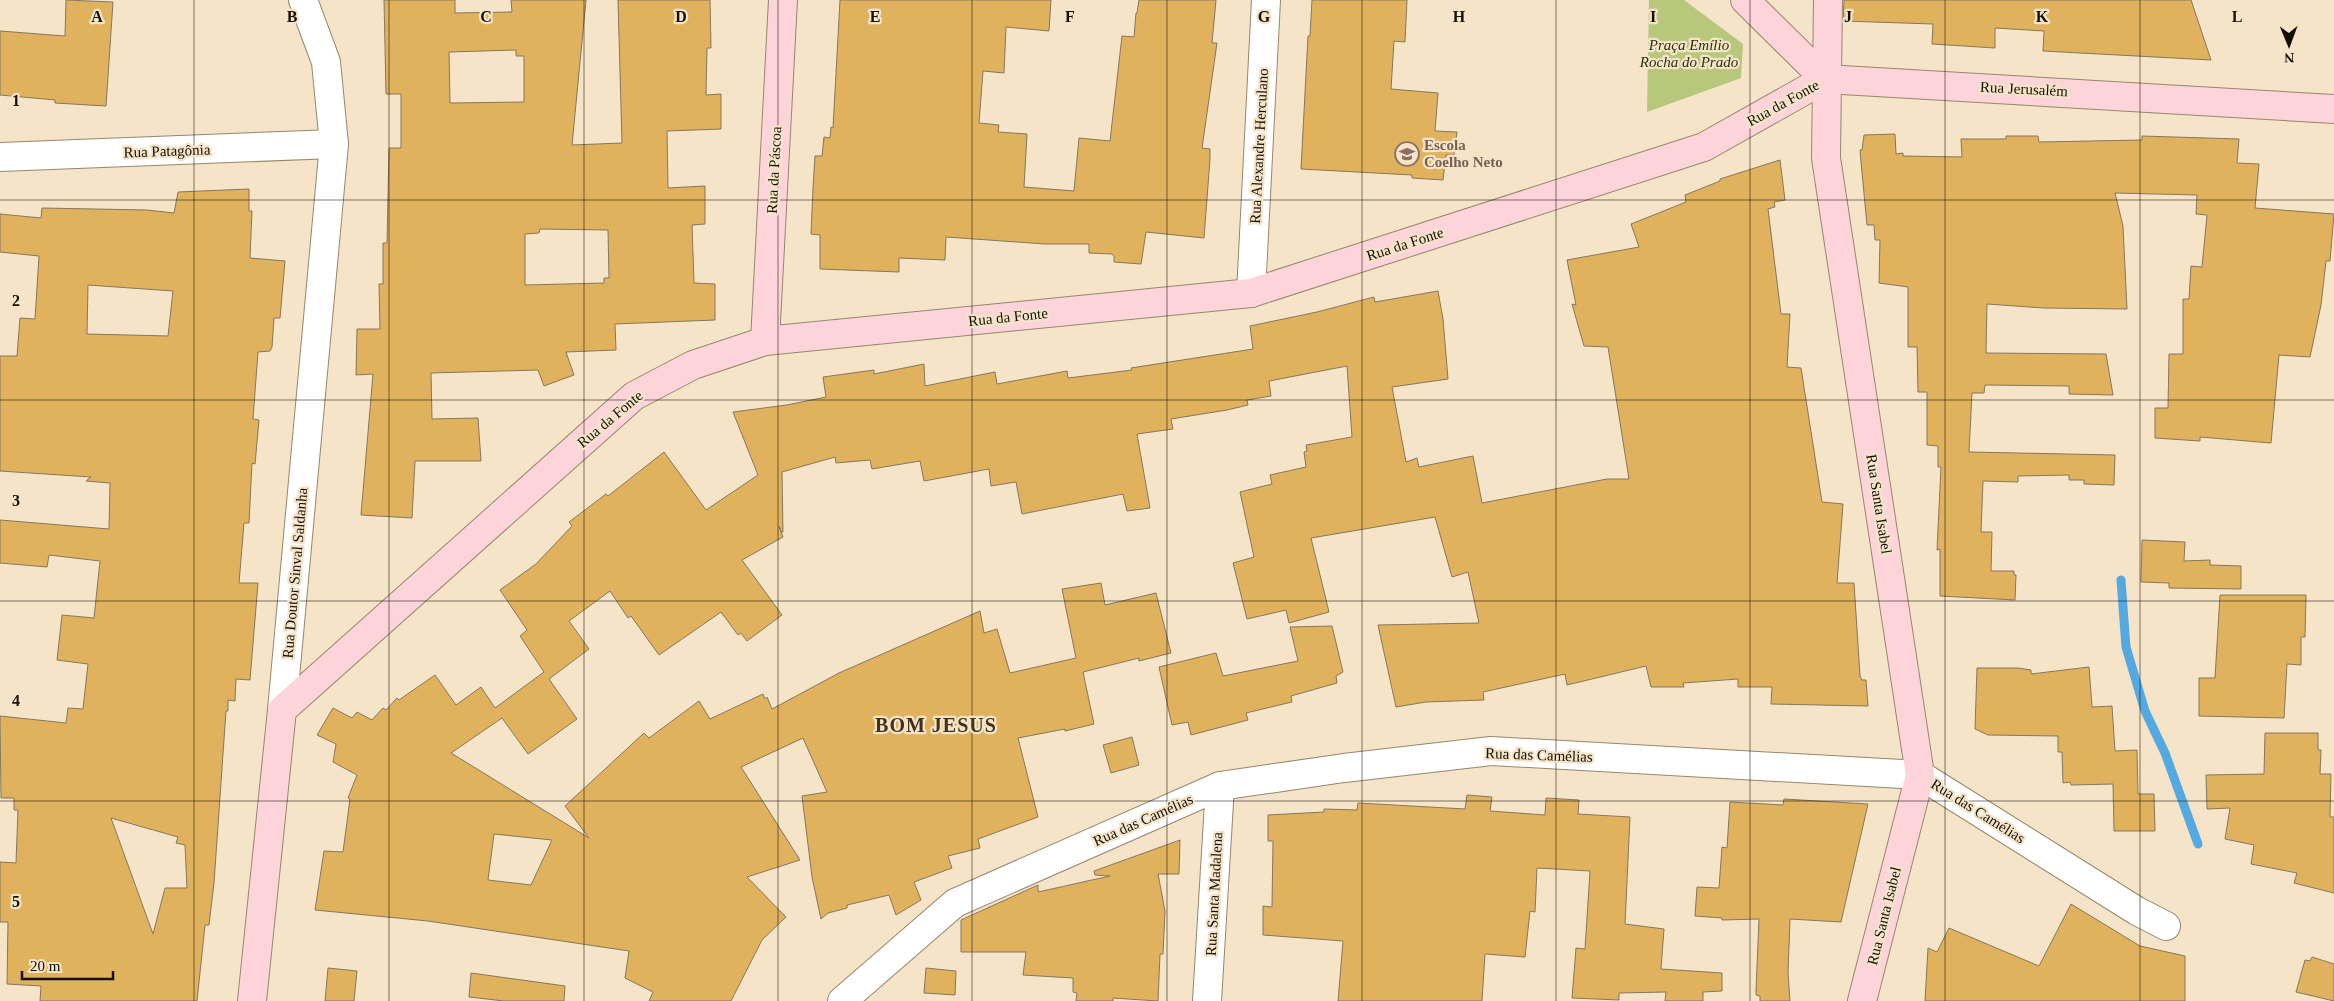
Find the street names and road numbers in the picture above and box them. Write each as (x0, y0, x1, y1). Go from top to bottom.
street label: Rua Alexandre Herculano (1247, 68, 1271, 224)
street label: Rua da Fonte (1744, 76, 1822, 129)
street label: Rua Jerusalém (1980, 79, 2069, 99)
street label: Rua da Páscoa (764, 126, 784, 214)
street label: Rua Patagônia (123, 141, 211, 161)
street label: Rua da Fonte (1364, 224, 1446, 264)
street label: Rua da Fonte (967, 305, 1049, 329)
street label: Rua da Fonte (574, 387, 646, 451)
street label: Rua Santa Isabel (1863, 453, 1895, 555)
street label: Rua Doutor Sinval Saldanha (280, 487, 310, 659)
street label: Rua das Camélias (1485, 745, 1593, 765)
street label: Rua das Camélias (1928, 776, 2028, 846)
street label: Rua das Camélias (1091, 791, 1195, 849)
street label: Rua Santa Madalena (1203, 831, 1225, 956)
street label: Rua Santa Isabel (1864, 865, 1904, 967)

